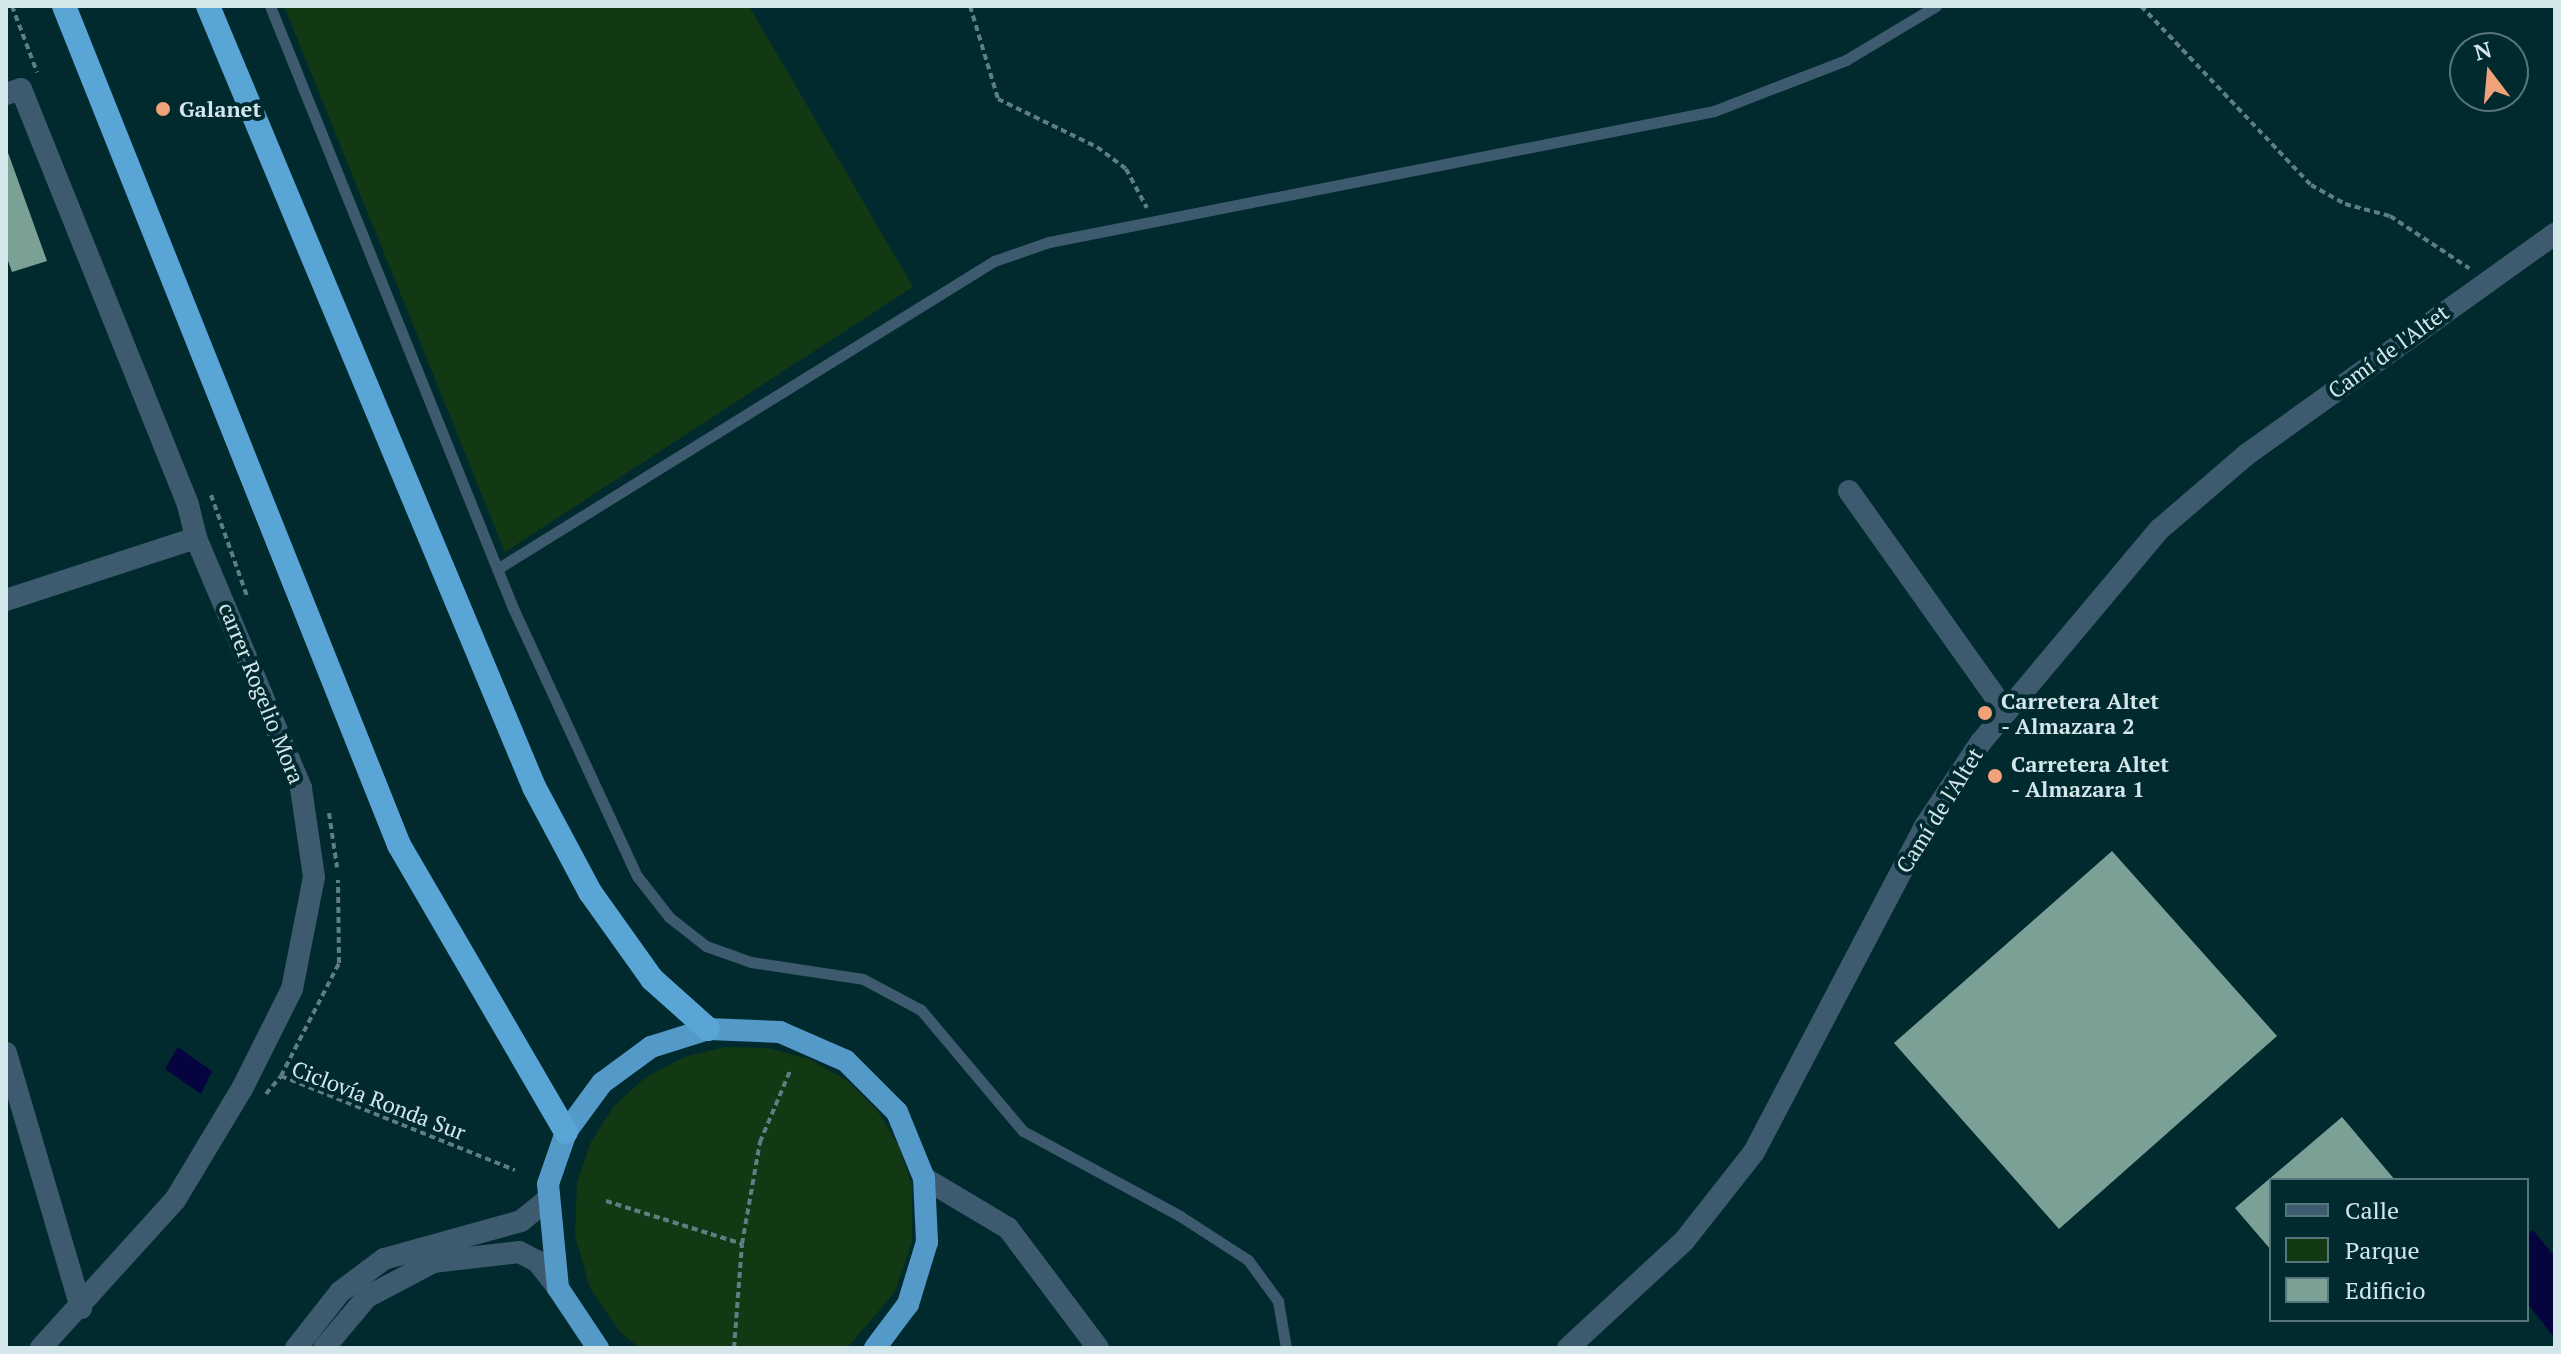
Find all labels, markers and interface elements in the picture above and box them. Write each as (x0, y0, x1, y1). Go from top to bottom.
north arrow (2449, 32, 2529, 112)
text: N (2471, 34, 2495, 67)
place label: Galanet (179, 96, 261, 122)
marker: Galanet (154, 100, 172, 118)
street label: Camí de l'Altet (2323, 298, 2453, 404)
street label: carrer Rogelio Mora (214, 599, 310, 787)
place label: Carretera Altet - Almazara 2 (2001, 687, 2159, 738)
marker: Carretera Altet - Almazara 2 (1976, 704, 1994, 722)
street label: Camí de l'Altet (1890, 743, 1988, 877)
place label: Carretera Altet - Almazara 1 (2011, 750, 2169, 802)
marker: Carretera Altet - Almazara 1 (1986, 767, 2004, 785)
street label: Ciclovía Ronda Sur (288, 1055, 470, 1145)
legend (2269, 1178, 2529, 1322)
text: Calle (2345, 1194, 2399, 1226)
text: Parque (2345, 1234, 2420, 1266)
text: Edificio (2345, 1274, 2426, 1306)

